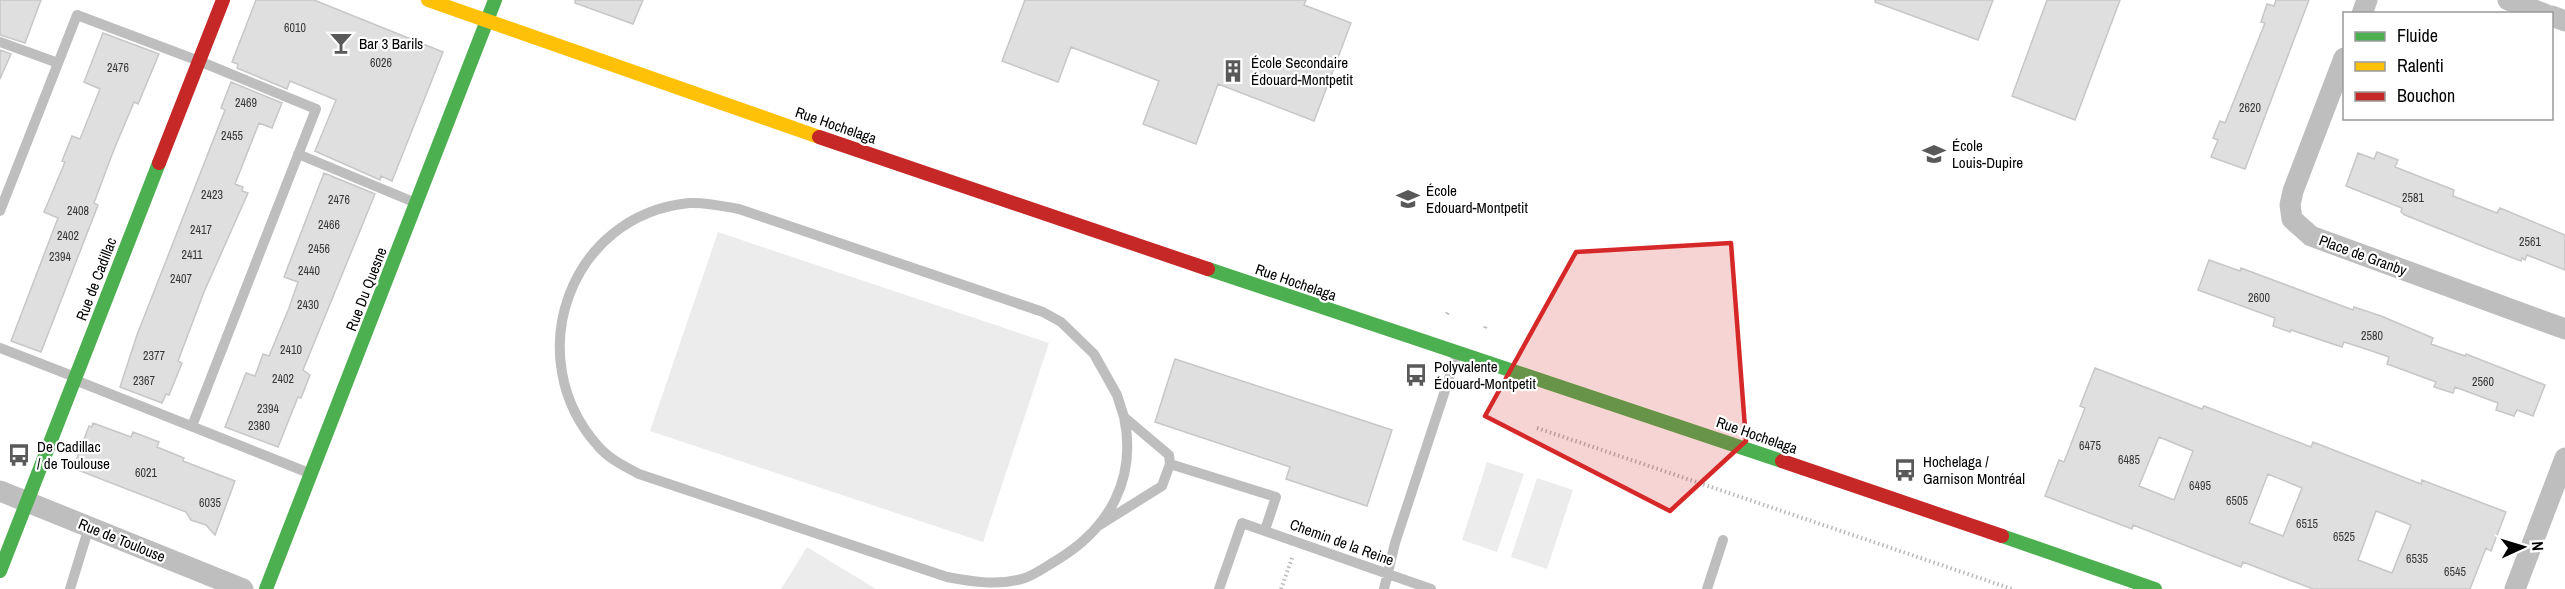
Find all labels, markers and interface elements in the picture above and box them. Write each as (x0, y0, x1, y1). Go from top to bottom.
legend (2343, 12, 2553, 120)
house number: 6010 (284, 20, 306, 36)
text: Fluide (2397, 23, 2438, 48)
bar icon: Bar 3 Barils (328, 30, 354, 56)
place label: Bar 3 Barils (359, 33, 423, 54)
place label: École Secondaire Édouard-Montpetit (1251, 52, 1353, 90)
text: Ralenti (2397, 53, 2444, 78)
house number: 6026 (370, 55, 392, 71)
building icon: École Secondaire Édouard-Montpetit (1220, 58, 1246, 84)
house number: 2476 (107, 60, 129, 76)
text: Bouchon (2397, 83, 2455, 108)
house number: 2469 (235, 95, 257, 111)
house number: 2620 (2239, 100, 2261, 116)
street label: Rue Hochelaga (793, 101, 880, 149)
house number: 2455 (221, 128, 243, 144)
place label: École Louis-Dupire (1952, 135, 2023, 173)
school or university icon: École Louis-Dupire (1921, 141, 1947, 167)
place label: École Edouard-Montpetit (1426, 180, 1528, 218)
school or university icon: École Edouard-Montpetit (1395, 186, 1421, 212)
house number: 2423 (201, 187, 223, 203)
house number: 2581 (2402, 190, 2424, 206)
house number: 2476 (328, 192, 350, 208)
house number: 2408 (67, 203, 89, 219)
house number: 2466 (318, 217, 340, 233)
house number: 2417 (190, 222, 212, 238)
house number: 2402 (57, 228, 79, 244)
street label: Place de Granby (2316, 229, 2410, 281)
street label: Rue de Cadillac (71, 234, 121, 324)
house number: 2561 (2519, 234, 2541, 250)
house number: 2456 (308, 241, 330, 257)
street label: Rue Du Quesne (340, 244, 392, 334)
house number: 2411 (181, 247, 203, 263)
house number: 2394 (49, 249, 71, 265)
street label: Rue Hochelaga (1253, 258, 1340, 306)
house number: 2440 (298, 263, 320, 279)
house number: 2407 (170, 271, 192, 287)
house number: 2600 (2248, 290, 2270, 306)
house number: 2430 (297, 297, 319, 313)
house number: 2580 (2361, 328, 2383, 344)
house number: 2410 (280, 342, 302, 358)
house number: 2377 (143, 348, 165, 364)
place label: Polyvalente Édouard-Montpetit (1434, 356, 1536, 394)
bus stop icon: Polyvalente Édouard-Montpetit (1403, 362, 1429, 388)
house number: 2402 (272, 371, 294, 387)
house number: 2367 (133, 373, 155, 389)
house number: 2560 (2472, 374, 2494, 390)
house number: 2394 (257, 401, 279, 417)
street label: Rue Hochelaga (1714, 411, 1801, 459)
house number: 2380 (248, 418, 270, 434)
place label: De Cadillac / de Toulouse (37, 436, 110, 474)
house number: 6475 (2079, 438, 2101, 454)
bus stop icon: De Cadillac / de Toulouse (6, 442, 32, 468)
place label: Hochelaga / Garnison Montréal (1923, 451, 2025, 489)
house number: 6485 (2118, 452, 2140, 468)
bus stop icon: Hochelaga / Garnison Montréal (1892, 457, 1918, 483)
house number: 6021 (135, 465, 157, 481)
house number: 6495 (2189, 478, 2211, 494)
house number: 6505 (2226, 493, 2248, 509)
house number: 6035 (199, 495, 221, 511)
street label: Rue de Toulouse (75, 513, 169, 567)
street label: Chemin de la Reine (1287, 513, 1397, 571)
house number: 6515 (2296, 516, 2318, 532)
north arrow (2493, 517, 2553, 577)
house number: 6525 (2333, 529, 2355, 545)
text: N (2527, 540, 2549, 551)
house number: 6535 (2406, 551, 2428, 567)
house number: 6545 (2444, 564, 2466, 580)

